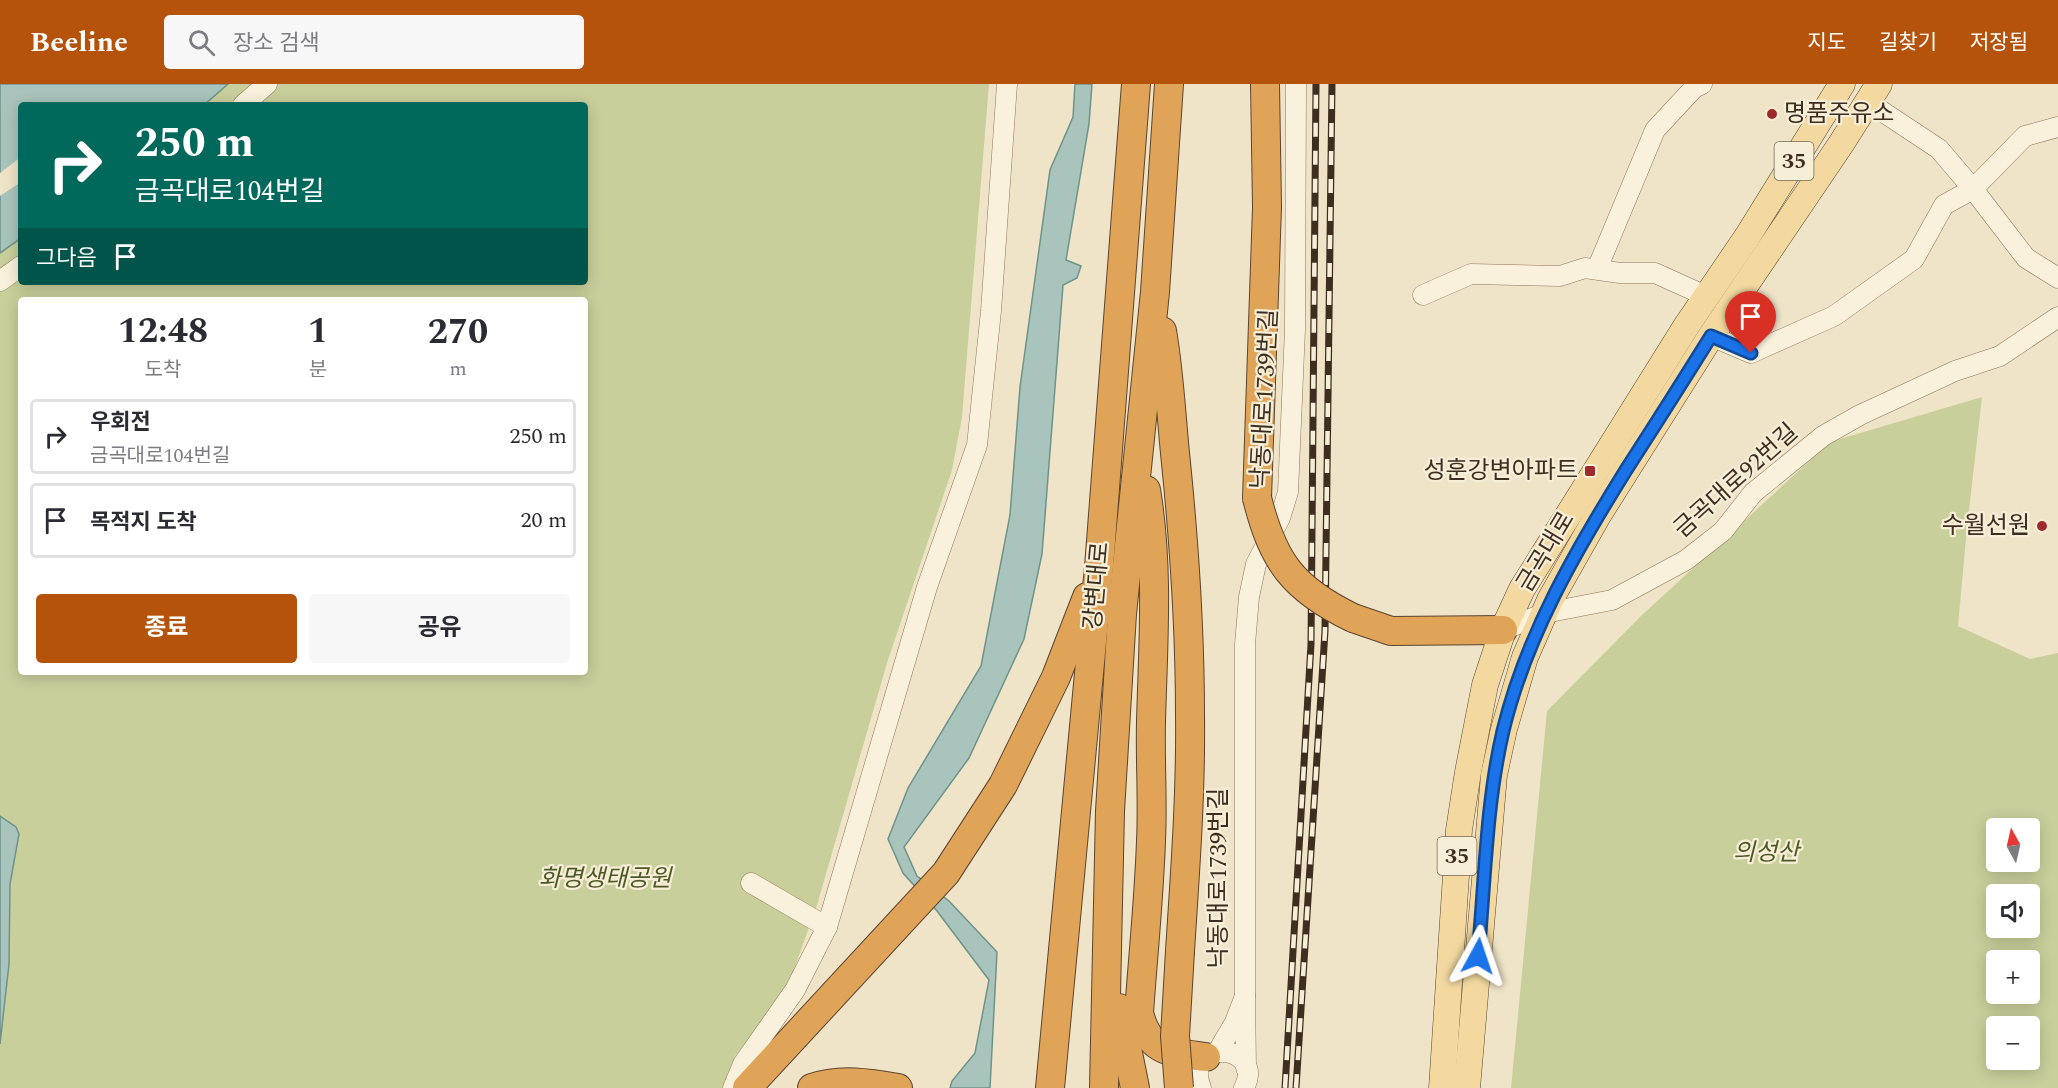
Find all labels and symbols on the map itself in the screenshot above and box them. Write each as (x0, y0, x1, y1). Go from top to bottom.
place label: 명품주유소 (1784, 96, 1894, 132)
marker: 명품주유소 (1765, 107, 1779, 121)
road number: 35 (1774, 142, 1814, 180)
pin (1725, 291, 1776, 353)
street label: 낙동대로1739번길 (1242, 308, 1288, 490)
street label: 금곡대로92번길 (1666, 415, 1806, 547)
place label: 성훈강변아파트 (1423, 453, 1578, 489)
marker: 성훈강변아파트 (1583, 464, 1597, 478)
street label: 금곡대로 (1508, 505, 1584, 599)
place label: 수월선원 (1942, 508, 2030, 544)
marker: 수월선원 (2035, 519, 2049, 533)
street label: 강변대로 (1075, 540, 1119, 632)
street label: 낙동대로1739번길 (1201, 788, 1237, 968)
north arrow (1986, 818, 2040, 872)
park label: 의성산 (1733, 835, 1802, 871)
road number: 35 (1438, 837, 1476, 875)
park label: 화명생태공원 (539, 861, 673, 897)
position arrow (1446, 924, 1510, 988)

